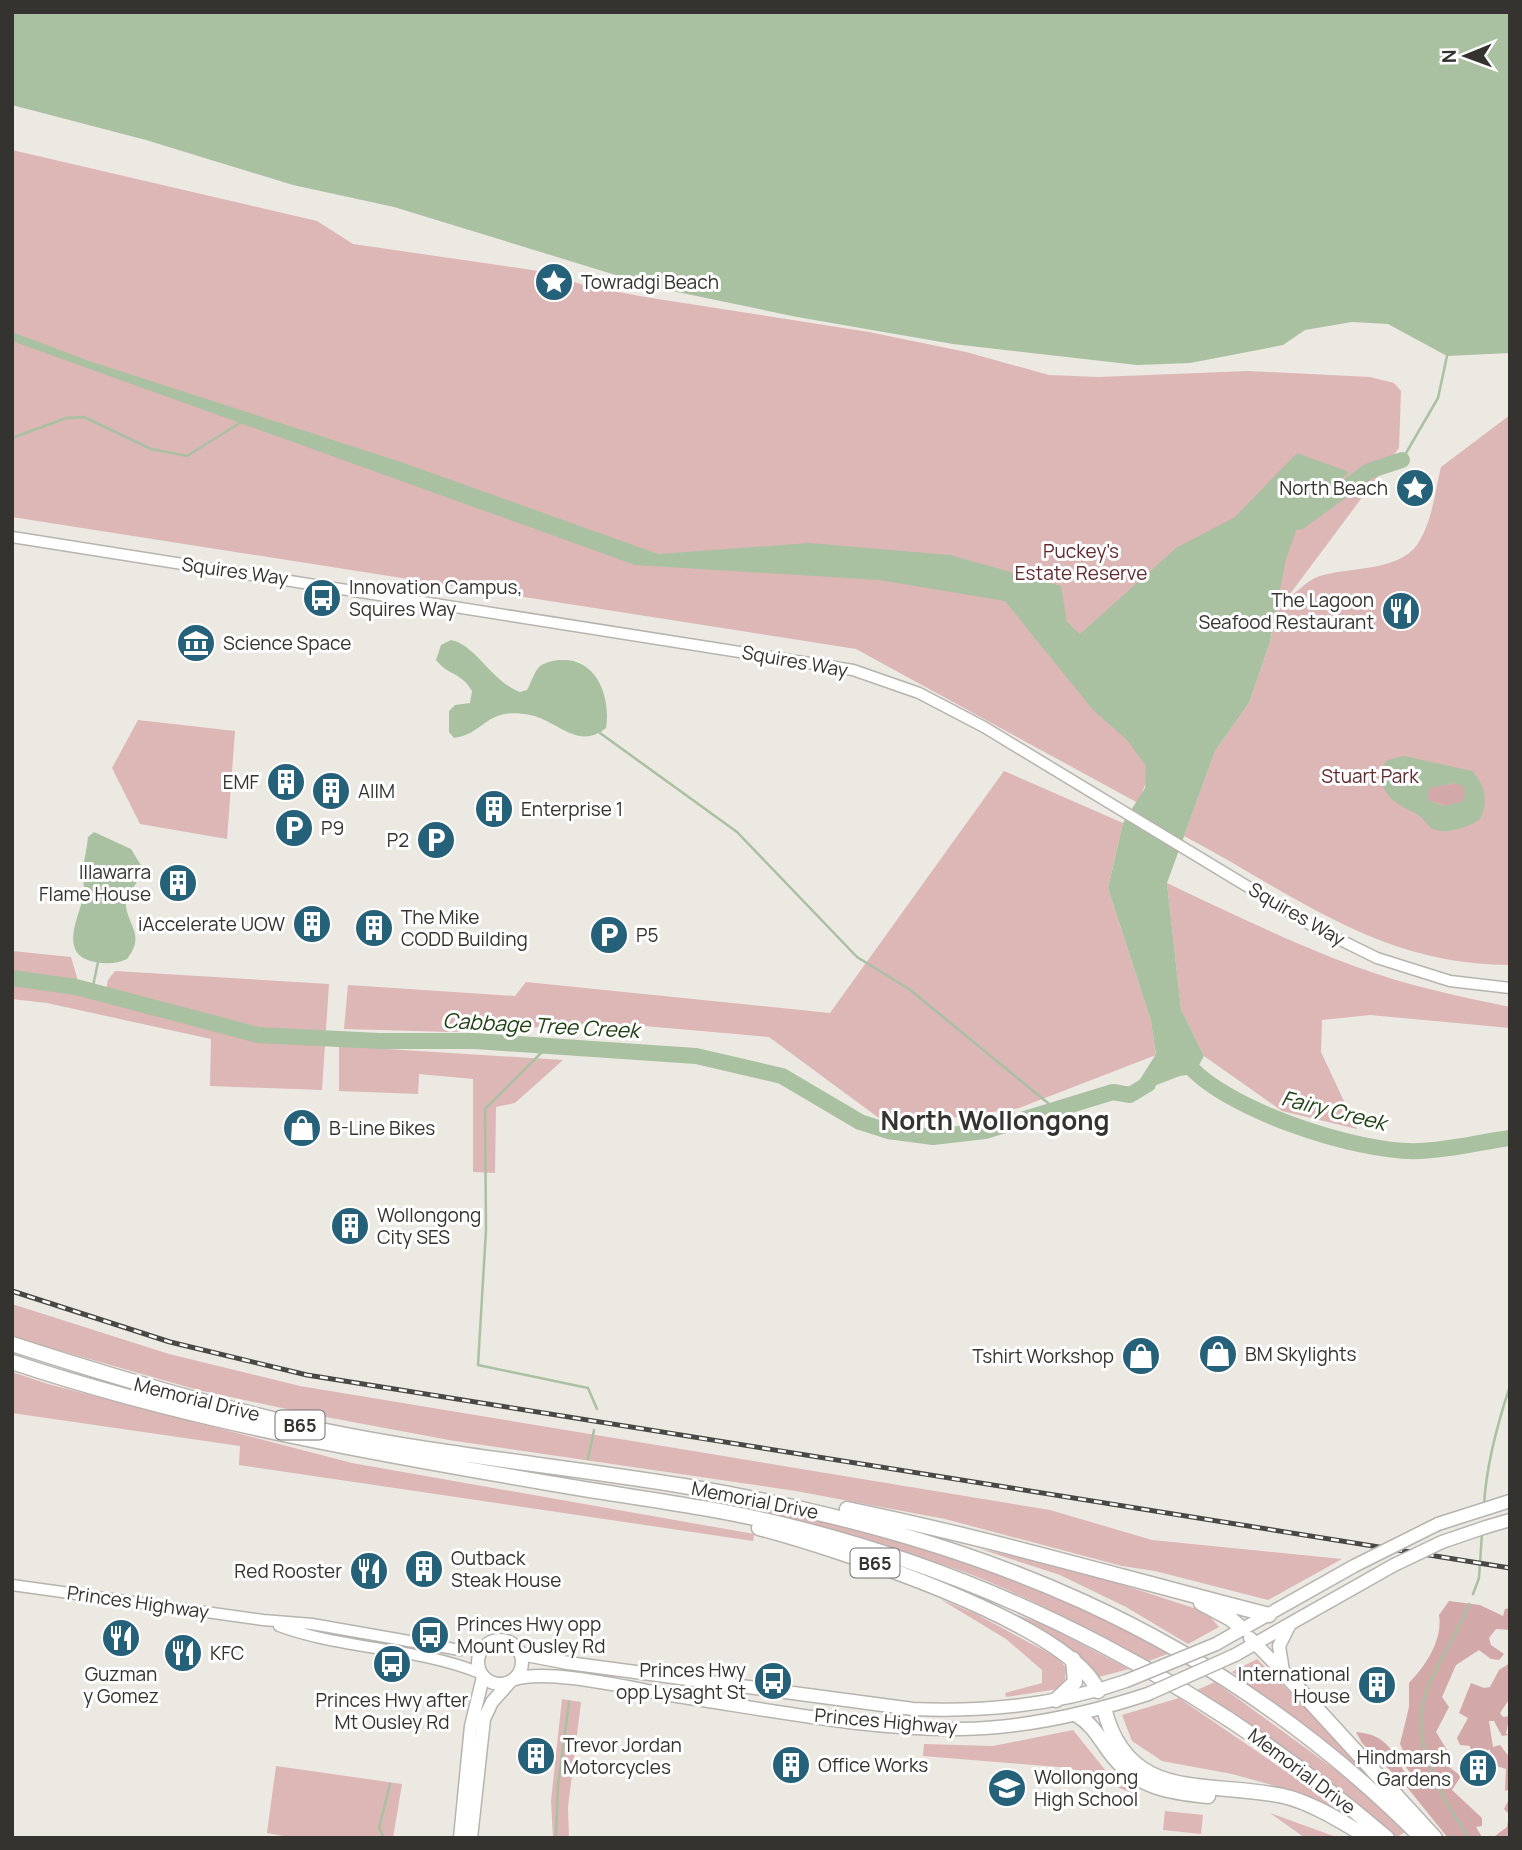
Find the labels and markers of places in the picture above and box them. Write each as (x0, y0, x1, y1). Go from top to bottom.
place icon: Towradgi Beach (533, 261, 575, 303)
place label: Towradgi Beach (581, 269, 719, 295)
place icon: North Beach (1394, 467, 1436, 509)
place label: North Beach (1279, 475, 1388, 501)
place label: Innovation Campus, Squires Way (349, 574, 523, 622)
bus stop icon: Innovation Campus, Squires Way (301, 577, 343, 619)
place label: The Lagoon Seafood Restaurant (1198, 587, 1374, 635)
restaurant icon: The Lagoon Seafood Restaurant (1380, 590, 1422, 632)
museum icon: Science Space (175, 622, 217, 664)
place label: Science Space (223, 630, 351, 656)
building icon: EMF (265, 761, 307, 803)
place label: EMF (223, 769, 259, 795)
building icon: AIIM (310, 770, 352, 812)
place label: AIIM (358, 778, 395, 804)
building icon: Enterprise 1 (473, 788, 515, 830)
place label: Enterprise 1 (521, 796, 623, 822)
parking icon: P9 (273, 807, 315, 849)
place label: P9 (321, 815, 344, 841)
parking icon: P2 (415, 819, 457, 861)
place label: P2 (387, 827, 409, 853)
place label: Illawarra Flame House (39, 859, 151, 907)
building icon: Illawarra Flame House (157, 862, 199, 904)
building icon: iAccelerate UOW (291, 903, 333, 945)
place label: The Mike CODD Building (401, 904, 528, 952)
building icon: The Mike CODD Building (353, 907, 395, 949)
place label: iAccelerate UOW (138, 911, 285, 937)
parking icon: P5 (588, 914, 630, 956)
place label: P5 (636, 922, 658, 948)
shop icon: B-Line Bikes (281, 1107, 323, 1149)
place label: B-Line Bikes (329, 1115, 435, 1141)
place label: Wollongong City SES (377, 1202, 481, 1250)
building icon: Wollongong City SES (329, 1205, 371, 1247)
shop icon: BM Skylights (1197, 1333, 1239, 1375)
shop icon: Tshirt Workshop (1120, 1335, 1162, 1377)
place label: BM Skylights (1245, 1341, 1357, 1367)
place label: Tshirt Workshop (972, 1343, 1114, 1369)
place label: Outback Steak House (451, 1545, 561, 1593)
building icon: Outback Steak House (403, 1548, 445, 1590)
restaurant icon: Red Rooster (348, 1550, 390, 1592)
place label: Red Rooster (234, 1558, 342, 1584)
place label: Princes Hwy opp Mount Ousley Rd (457, 1611, 606, 1659)
bus stop icon: Princes Hwy opp Mount Ousley Rd (409, 1614, 451, 1656)
restaurant icon: Guzman y Gomez (100, 1617, 142, 1659)
restaurant icon: KFC (162, 1632, 204, 1674)
place label: KFC (210, 1640, 244, 1666)
bus stop icon: Princes Hwy after Mt Ousley Rd (371, 1643, 413, 1685)
place label: Princes Hwy opp Lysaght St (616, 1657, 746, 1705)
bus stop icon: Princes Hwy opp Lysaght St (752, 1660, 794, 1702)
place label: Guzman y Gomez (83, 1661, 159, 1709)
place label: International House (1238, 1661, 1350, 1709)
building icon: International House (1356, 1664, 1398, 1706)
place label: Princes Hwy after Mt Ousley Rd (316, 1687, 469, 1735)
place label: Trevor Jordan Motorcycles (563, 1732, 682, 1780)
building icon: Trevor Jordan Motorcycles (515, 1735, 557, 1777)
building icon: Office Works (770, 1744, 812, 1786)
place label: Hindmarsh Gardens (1357, 1744, 1451, 1792)
building icon: Hindmarsh Gardens (1457, 1747, 1499, 1789)
place label: Office Works (818, 1752, 928, 1778)
place label: Wollongong High School (1034, 1764, 1138, 1812)
school or university icon: Wollongong High School (986, 1767, 1028, 1809)

